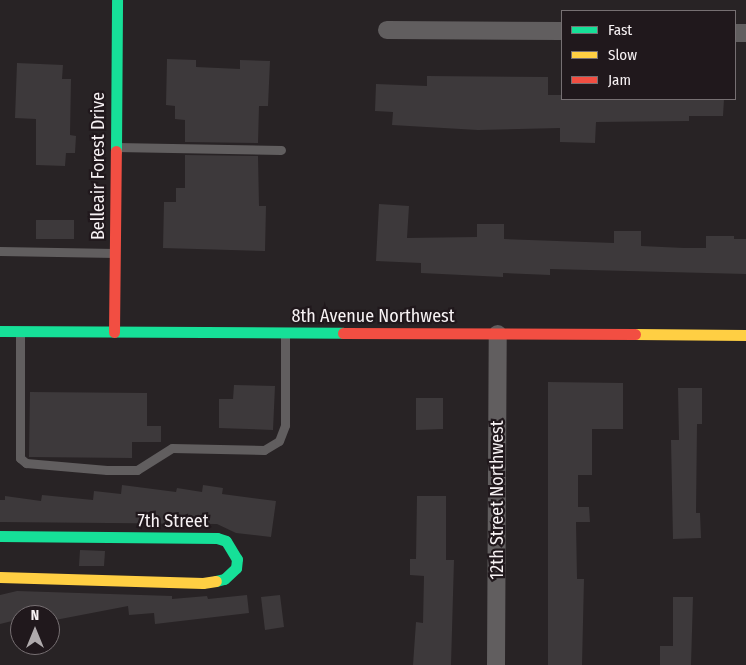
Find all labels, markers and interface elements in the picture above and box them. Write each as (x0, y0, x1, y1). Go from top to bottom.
legend (561, 10, 736, 100)
text: Fast (608, 21, 632, 39)
text: Slow (608, 46, 637, 64)
text: Jam (608, 71, 631, 89)
street label: Belleair Forest Drive (87, 92, 109, 240)
street label: 8th Avenue Northwest (291, 305, 455, 327)
street label: 12th Street Northwest (486, 420, 508, 580)
street label: 7th Street (137, 510, 209, 532)
north arrow (10, 605, 60, 655)
text: N (31, 607, 39, 624)

